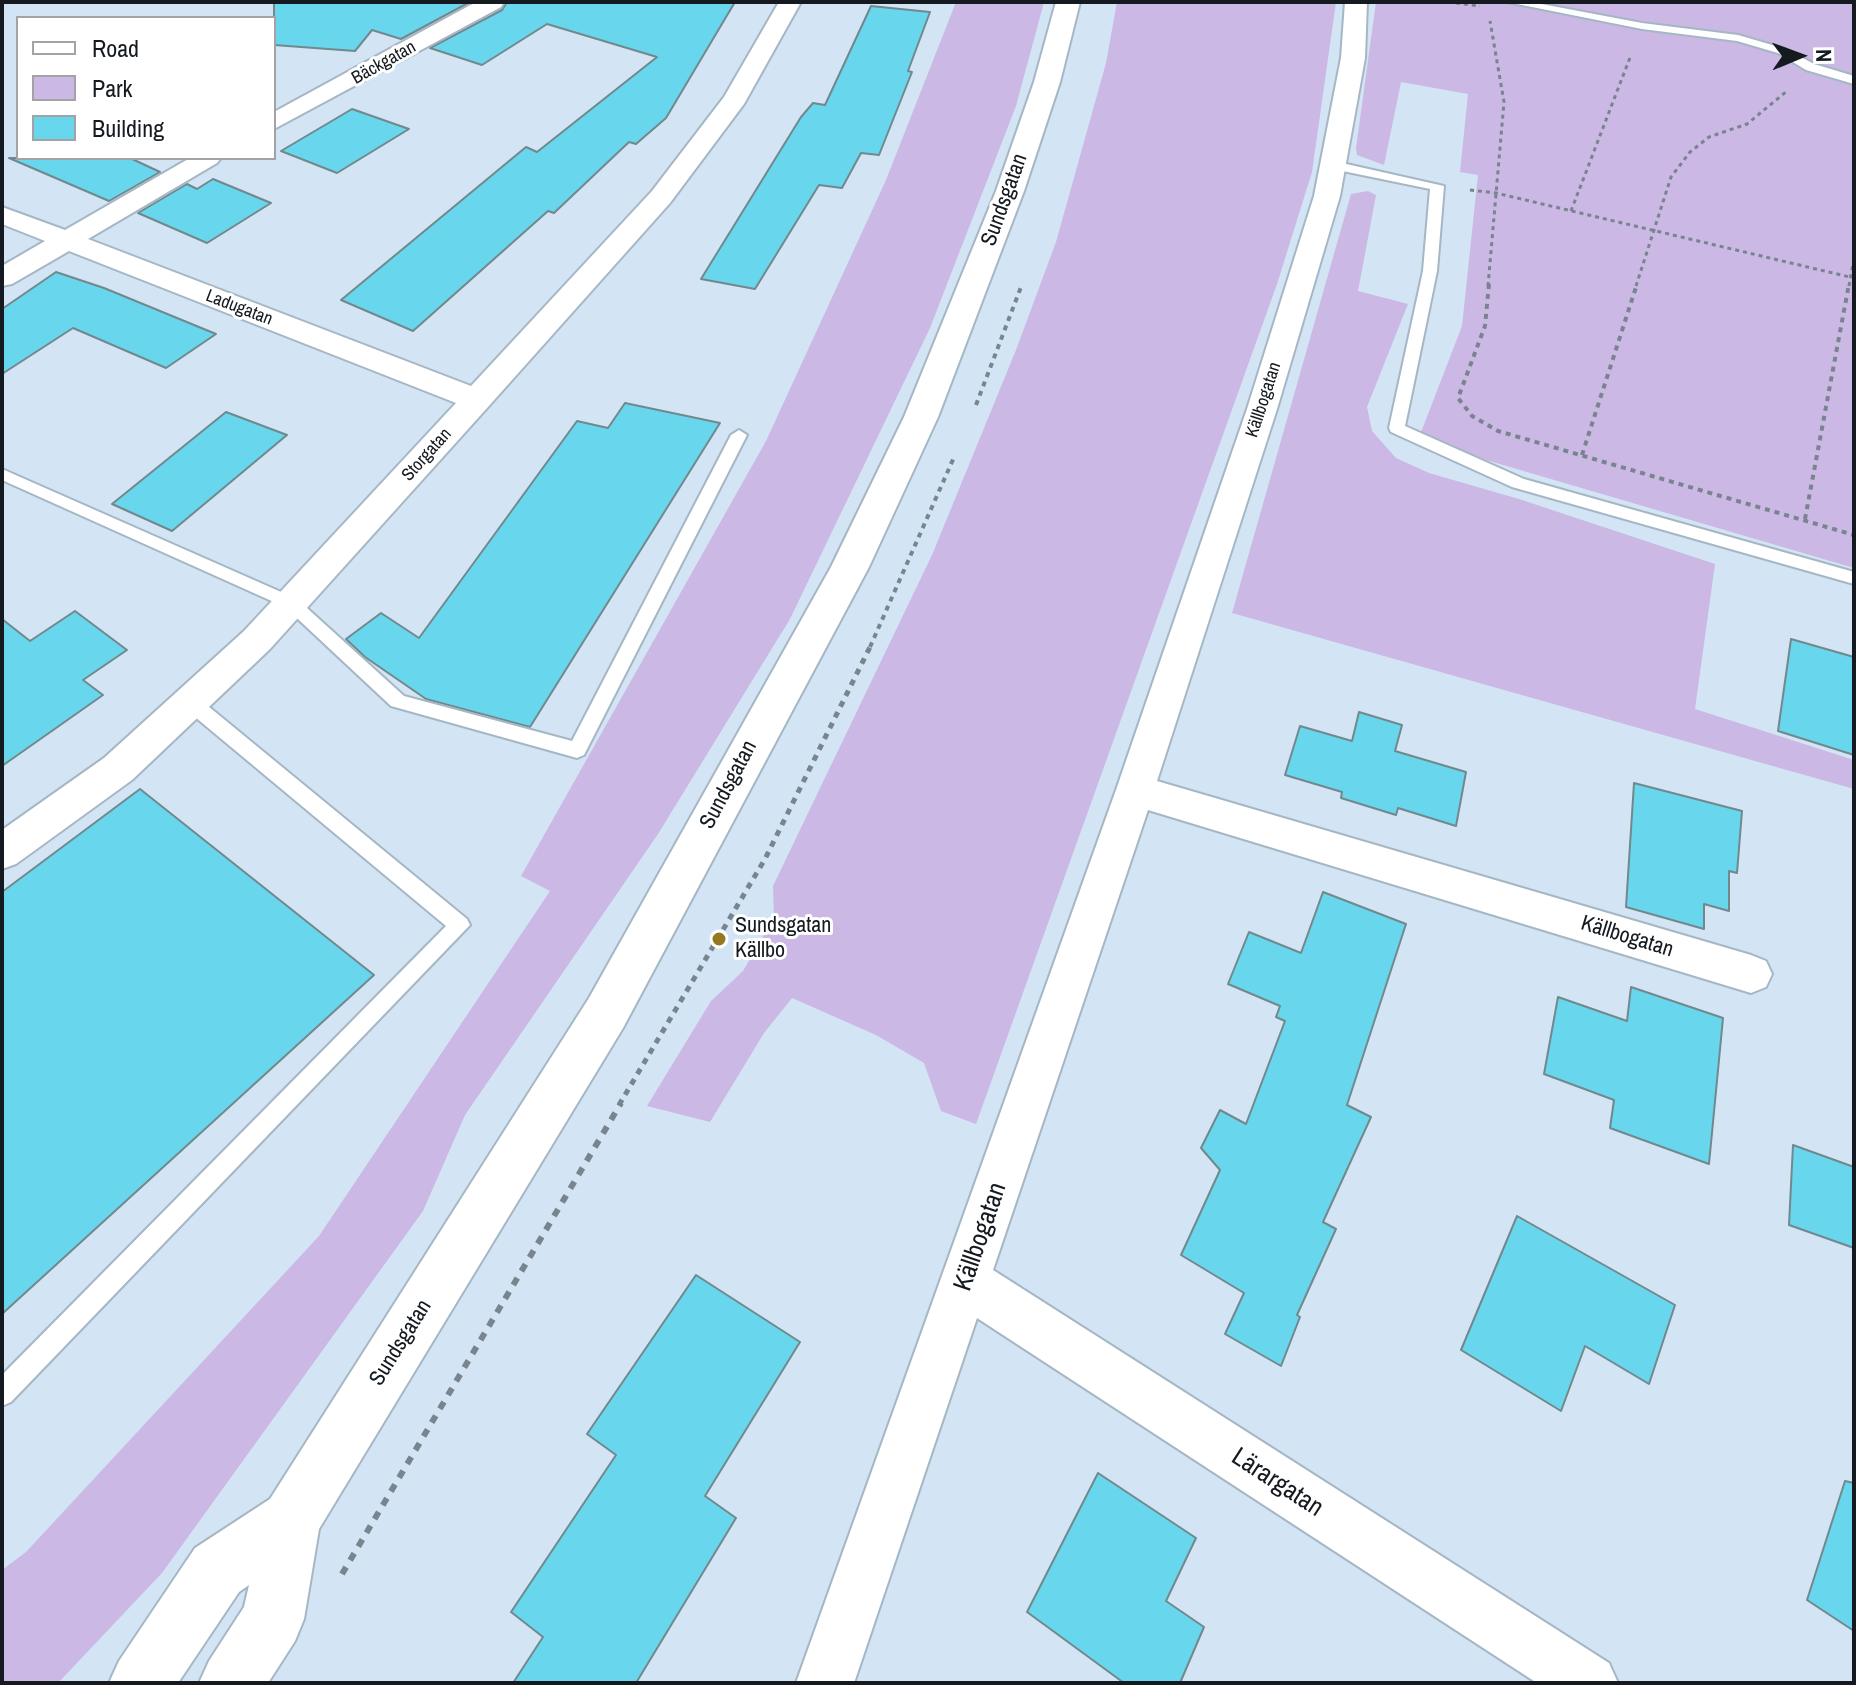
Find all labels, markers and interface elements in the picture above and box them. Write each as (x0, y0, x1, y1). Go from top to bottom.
legend (16, 16, 276, 160)
north arrow (1760, 16, 1840, 96)
text: Road (92, 32, 139, 64)
street label: Bäckgatan (348, 37, 420, 89)
text: N (1809, 49, 1839, 62)
text: Park (92, 72, 132, 104)
text: Building (92, 112, 164, 144)
street label: Sundsgatan (976, 150, 1034, 250)
street label: Ladugatan (203, 285, 275, 331)
street label: Källbogatan (1242, 360, 1286, 440)
street label: Storgatan (398, 424, 456, 486)
street label: Sundsgatan (695, 736, 763, 834)
street label: Källbogatan (1578, 910, 1676, 964)
place label: Sundsgatan Källbo (735, 913, 831, 964)
marker: Sundsgatan Källbo (710, 930, 728, 948)
street label: Källbogatan (948, 1179, 1014, 1295)
street label: Sundsgatan (364, 1295, 438, 1391)
street label: Lärargatan (1225, 1442, 1329, 1524)

